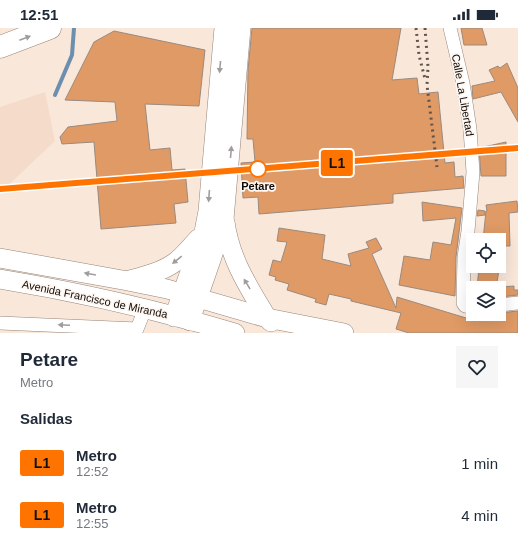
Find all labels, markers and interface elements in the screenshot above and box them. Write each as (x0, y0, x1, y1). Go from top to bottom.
text: 12:51 (20, 6, 58, 23)
one-way arrow (20, 34, 32, 40)
street label: Calle La Libertad (450, 53, 476, 137)
one-way arrow (217, 61, 224, 73)
one-way arrow (228, 146, 234, 158)
line badge: L1 (319, 150, 355, 176)
text: L1 (329, 155, 345, 171)
marker: Petare (249, 160, 267, 178)
place label: Petare (241, 180, 275, 192)
one-way arrow (206, 190, 212, 202)
map controls (466, 233, 506, 321)
button: locate (466, 233, 506, 273)
one-way arrow (171, 256, 182, 264)
one-way arrow (84, 270, 96, 276)
street label: Avenida Francisco de Miranda (21, 278, 170, 320)
one-way arrow (243, 278, 250, 290)
button: layers (466, 281, 506, 321)
one-way arrow (58, 322, 70, 329)
button: heart (456, 346, 498, 388)
text: Petare (20, 349, 78, 370)
text: Metro (20, 375, 53, 390)
text: Salidas (20, 410, 73, 427)
text: Metro (76, 447, 117, 464)
text: L1 (34, 455, 50, 471)
text: 1 min (461, 455, 498, 472)
text: 12:52 (76, 464, 109, 479)
text: Metro (76, 499, 117, 516)
text: L1 (34, 507, 50, 523)
text: 4 min (461, 507, 498, 524)
text: 12:55 (76, 516, 109, 531)

